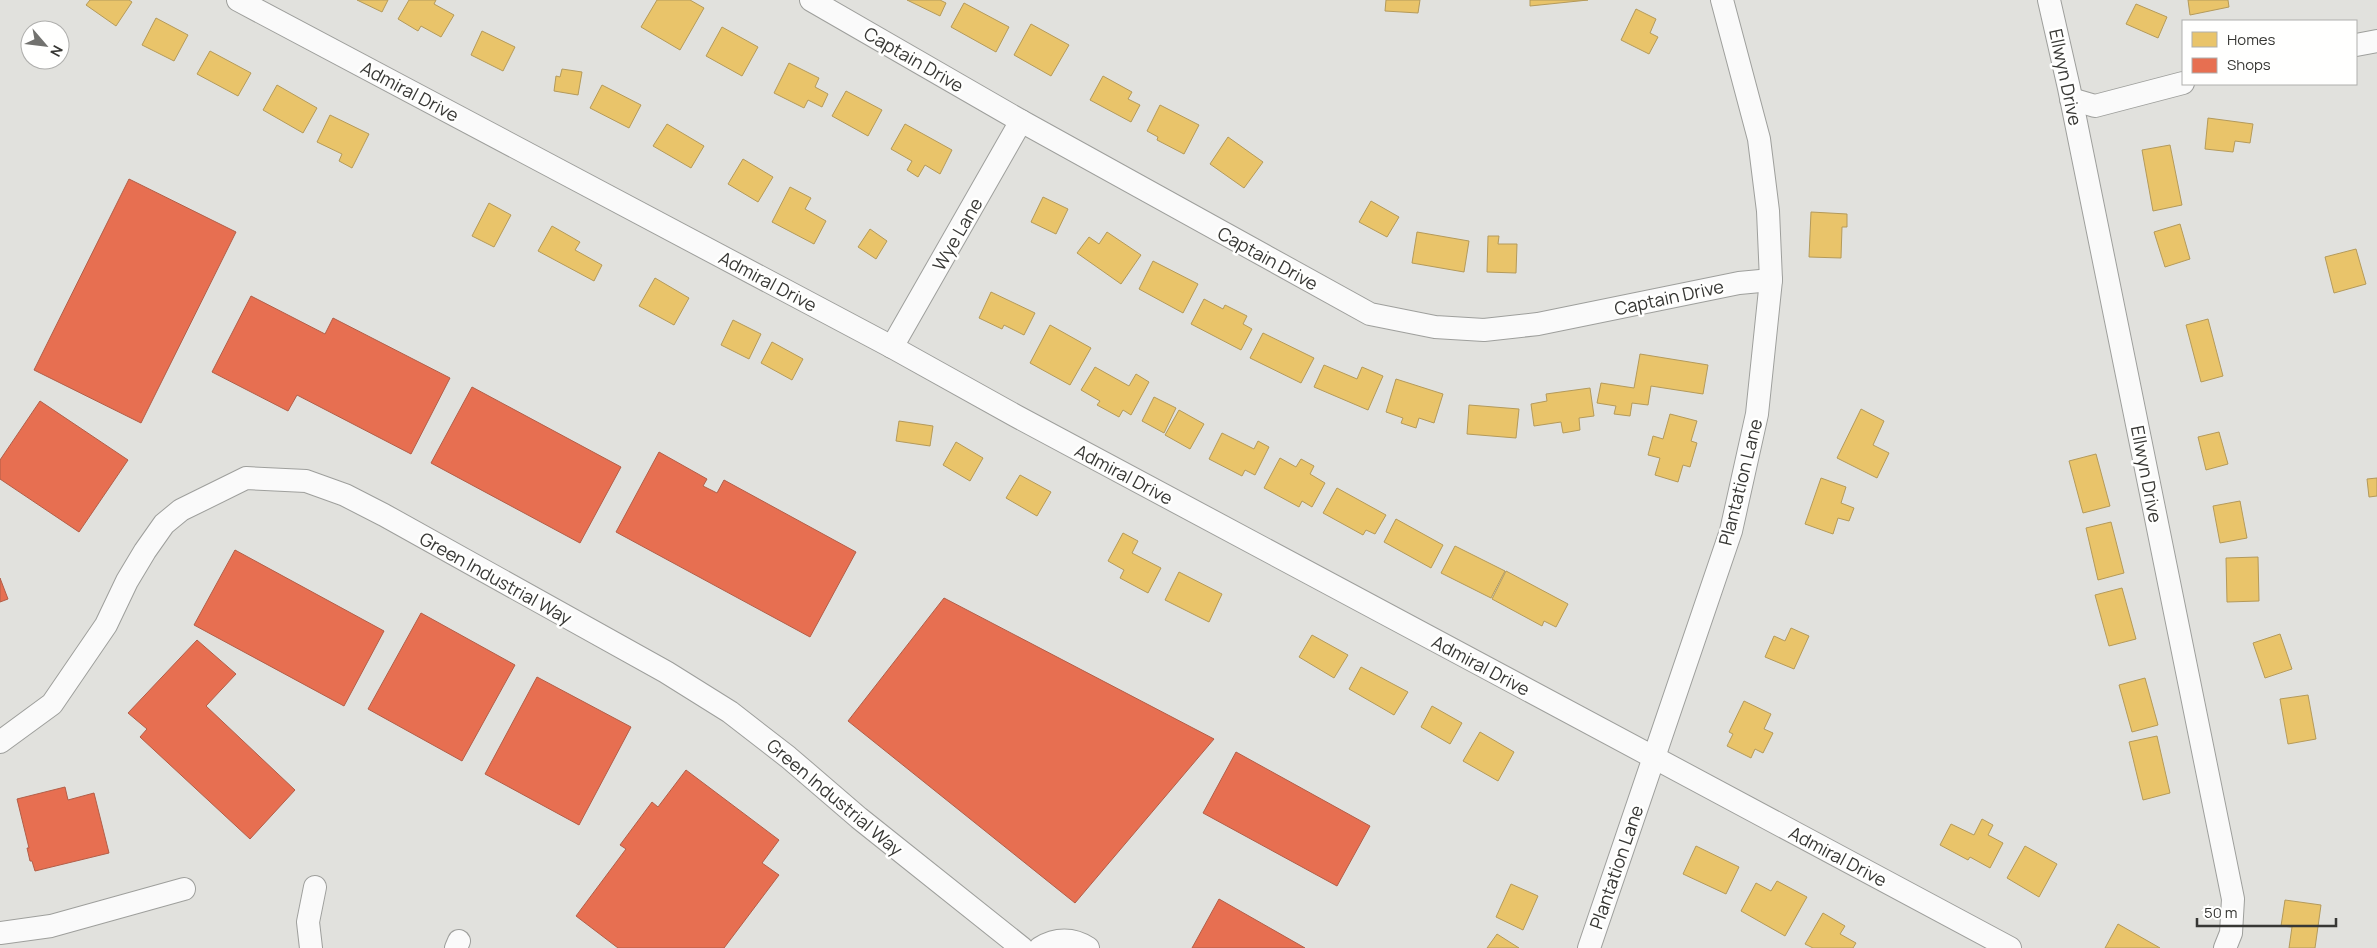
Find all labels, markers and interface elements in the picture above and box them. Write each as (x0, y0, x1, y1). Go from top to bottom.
north arrow (20, 20, 70, 70)
legend (2182, 20, 2357, 85)
street label: Captain Drive (860, 21, 968, 97)
street label: Ellwyn Drive (2044, 26, 2088, 128)
text: Homes (2227, 29, 2276, 50)
text: N (46, 42, 68, 60)
text: Shops (2227, 54, 2271, 75)
street label: Admiral Drive (357, 55, 463, 127)
street label: Wye Lane (926, 193, 988, 275)
street label: Captain Drive (1213, 221, 1323, 295)
street label: Admiral Drive (715, 245, 821, 317)
street label: Captain Drive (1612, 274, 1726, 320)
street label: Plantation Lane (1713, 416, 1767, 548)
street label: Ellwyn Drive (2126, 423, 2168, 525)
street label: Admiral Drive (1071, 438, 1177, 510)
street label: Green Industrial Way (416, 526, 577, 630)
street label: Admiral Drive (1428, 629, 1534, 701)
street label: Green Industrial Way (762, 733, 908, 861)
street label: Plantation Lane (1584, 802, 1648, 932)
street label: Admiral Drive (1785, 820, 1891, 892)
scale bar (2197, 896, 2336, 928)
text: 50 m (2204, 902, 2238, 923)

